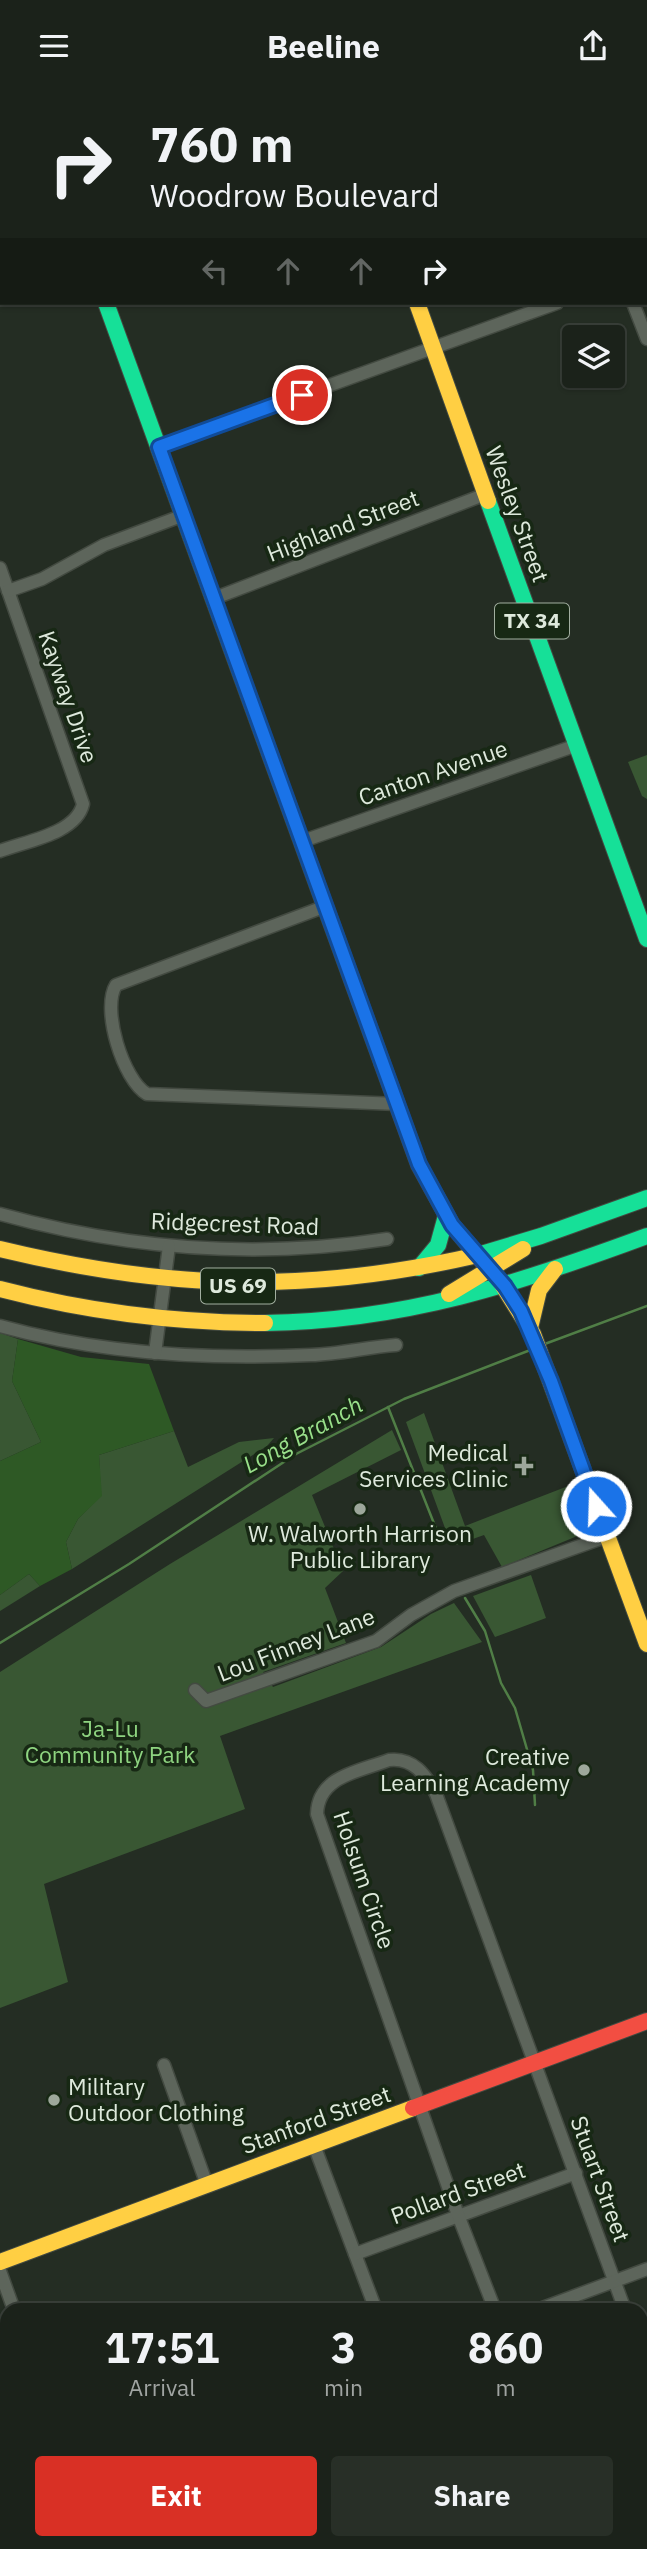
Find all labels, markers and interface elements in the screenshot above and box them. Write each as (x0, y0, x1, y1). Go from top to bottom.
text: Beeline (267, 25, 380, 67)
icon: menu (35, 27, 73, 65)
icon: share (574, 27, 612, 65)
text: 760 m (150, 112, 294, 175)
icon: right (35, 119, 126, 210)
text: Woodrow Boulevard (150, 174, 440, 216)
icon: left (196, 252, 234, 290)
icon: ahead (269, 252, 307, 290)
icon: ahead (342, 252, 380, 290)
icon: right (415, 252, 453, 290)
map controls (562, 325, 625, 388)
button: layers (562, 325, 625, 388)
pin (272, 365, 332, 425)
icon: arrive (283, 376, 321, 414)
street label: Wesley Street (479, 441, 556, 586)
street label: Highland Street (262, 482, 423, 568)
road number: TX 34 (495, 603, 569, 639)
street label: Kayway Drive (32, 627, 106, 767)
street label: Canton Avenue (354, 733, 511, 812)
street label: Ridgecrest Road (150, 1205, 320, 1241)
road number: US 69 (201, 1269, 275, 1303)
water label: Long Branch (237, 1388, 368, 1480)
place label: Medical Services Clinic (359, 1437, 508, 1493)
marker: Medical Services Clinic (514, 1456, 534, 1476)
position arrow (559, 1469, 633, 1543)
marker: W. Walworth Harrison Public Library (352, 1501, 368, 1517)
place label: W. Walworth Harrison Public Library (248, 1518, 472, 1574)
street label: Lou Finney Lane (213, 1600, 379, 1688)
park label: Ja-Lu Community Park (25, 1713, 195, 1769)
place label: Creative Learning Academy (380, 1741, 571, 1797)
marker: Creative Learning Academy (576, 1762, 592, 1778)
street label: Holsum Circle (327, 1807, 403, 1953)
place label: Military Outdoor Clothing (68, 2071, 244, 2127)
street label: Stanford Street (237, 2078, 395, 2160)
marker: Military Outdoor Clothing (46, 2092, 62, 2108)
street label: Stuart Street (564, 2112, 638, 2246)
street label: Pollard Street (386, 2154, 529, 2230)
text: 17:51 (105, 2320, 219, 2375)
text: 3 (331, 2320, 356, 2375)
text: 860 (468, 2320, 543, 2375)
text: Arrival (129, 2372, 196, 2402)
text: min (324, 2372, 363, 2402)
text: m (495, 2372, 516, 2402)
button: Exit (35, 2456, 317, 2536)
button: Share (331, 2456, 613, 2536)

